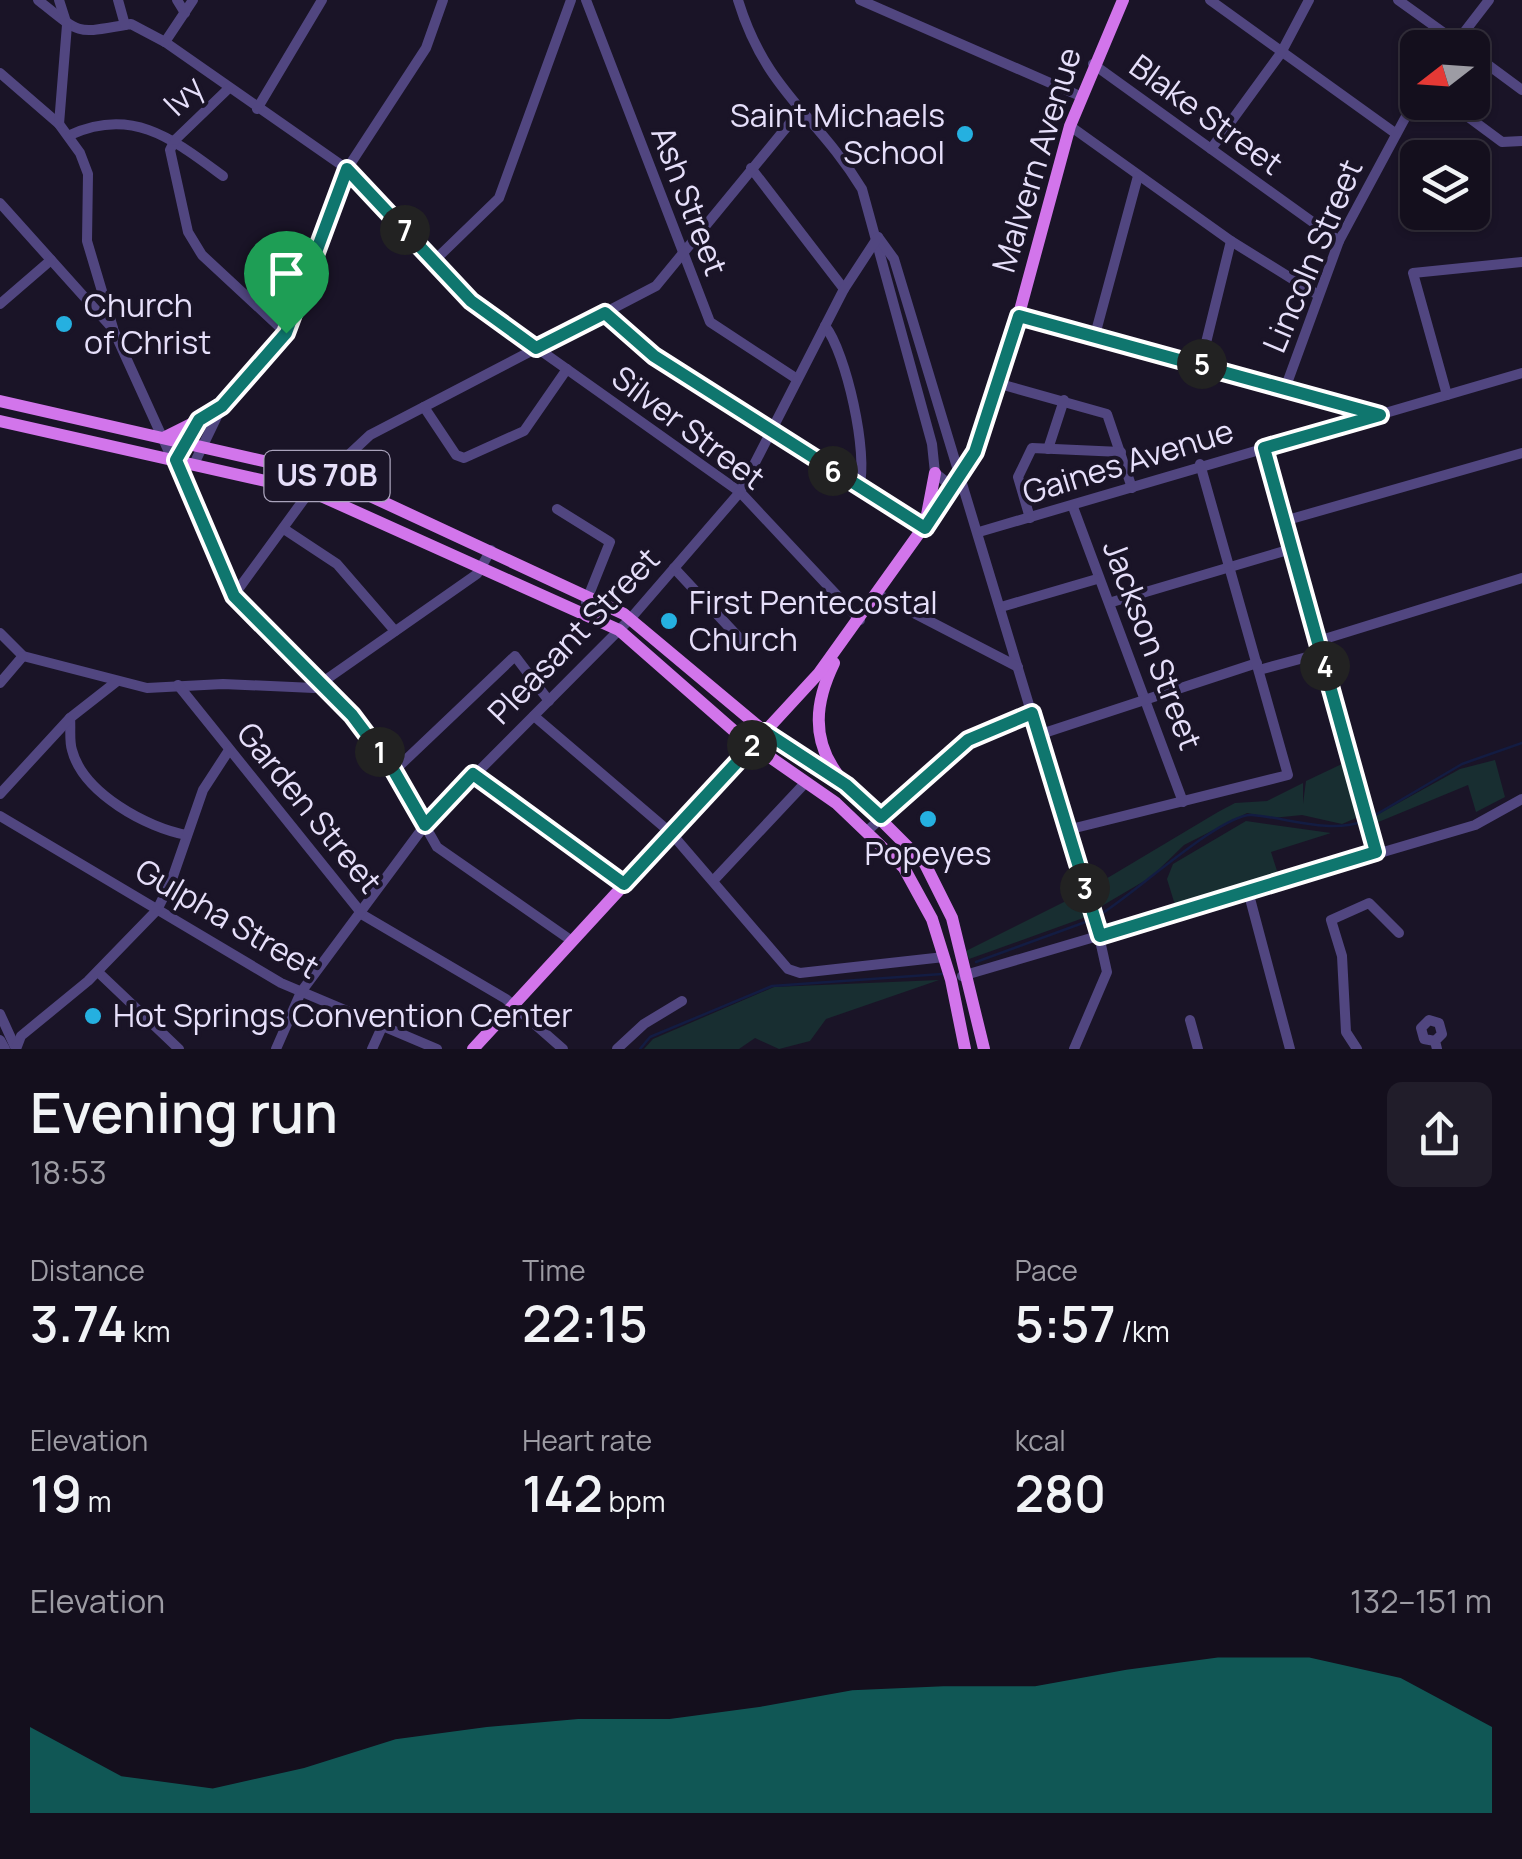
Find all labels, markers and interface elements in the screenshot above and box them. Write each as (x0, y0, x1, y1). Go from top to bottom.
north arrow (1400, 30, 1490, 120)
map controls (1400, 30, 1490, 230)
street label: Malvern Avenue (981, 42, 1091, 278)
street label: Blake Street (1121, 44, 1292, 185)
street label: Ivy (153, 65, 213, 125)
place label: Saint Michaels School (730, 93, 945, 174)
street label: Ash Street (641, 120, 739, 282)
marker: Saint Michaels School (954, 123, 976, 145)
button: layers (1400, 140, 1490, 230)
street label: Lincoln Street (1252, 152, 1373, 359)
pin: 7 (380, 205, 430, 255)
text: 7 (398, 211, 412, 249)
pin (244, 231, 329, 334)
icon: arrive (259, 246, 314, 301)
place label: Church of Christ (84, 283, 211, 364)
marker: Church of Christ (53, 313, 75, 335)
pin: 5 (1177, 339, 1227, 389)
text: 5 (1194, 345, 1210, 383)
street label: Silver Street (603, 355, 774, 499)
street label: Gaines Avenue (1017, 408, 1238, 514)
pin: 6 (808, 446, 858, 496)
road number: US 70B (264, 451, 390, 501)
text: 6 (824, 452, 842, 490)
street label: Jackson Street (1093, 534, 1213, 756)
street label: Pleasant Street (478, 537, 669, 733)
place label: First Pentecostal Church (689, 580, 938, 661)
marker: First Pentecostal Church (658, 610, 680, 632)
pin: 4 (1300, 641, 1350, 691)
text: 4 (1316, 647, 1334, 685)
street label: Garden Street (227, 713, 392, 902)
pin: 2 (727, 720, 777, 770)
text: 2 (744, 726, 760, 764)
pin: 1 (355, 727, 405, 777)
text: 1 (374, 733, 386, 771)
marker: Popeyes (917, 808, 939, 830)
place label: Popeyes (864, 831, 992, 875)
street label: Gulpha Street (128, 848, 327, 988)
pin: 3 (1060, 863, 1110, 913)
text: 3 (1077, 869, 1093, 907)
place label: Hot Springs Convention Center (113, 993, 573, 1037)
marker: Hot Springs Convention Center (82, 1005, 104, 1027)
text: Evening run (30, 1074, 338, 1150)
button: share (1387, 1082, 1492, 1187)
text: 18:53 (30, 1150, 107, 1194)
text: Distance (30, 1251, 145, 1289)
text: Time (522, 1251, 586, 1289)
text: Pace (1015, 1251, 1078, 1289)
text: 3.74 (30, 1289, 127, 1357)
text: 22:15 (522, 1289, 648, 1357)
text: 5:57 (1015, 1289, 1116, 1357)
text: km (127, 1312, 170, 1350)
text: /km (1116, 1312, 1170, 1350)
text: Elevation (30, 1421, 148, 1459)
text: Heart rate (522, 1421, 652, 1459)
text: kcal (1015, 1421, 1066, 1459)
text: 19 (30, 1459, 82, 1527)
text: 142 (522, 1459, 603, 1527)
text: 280 (1015, 1459, 1106, 1527)
text: m (82, 1482, 112, 1520)
text: bpm (603, 1482, 665, 1520)
text: Elevation (30, 1579, 165, 1623)
text: 132–151 m (1350, 1579, 1492, 1623)

